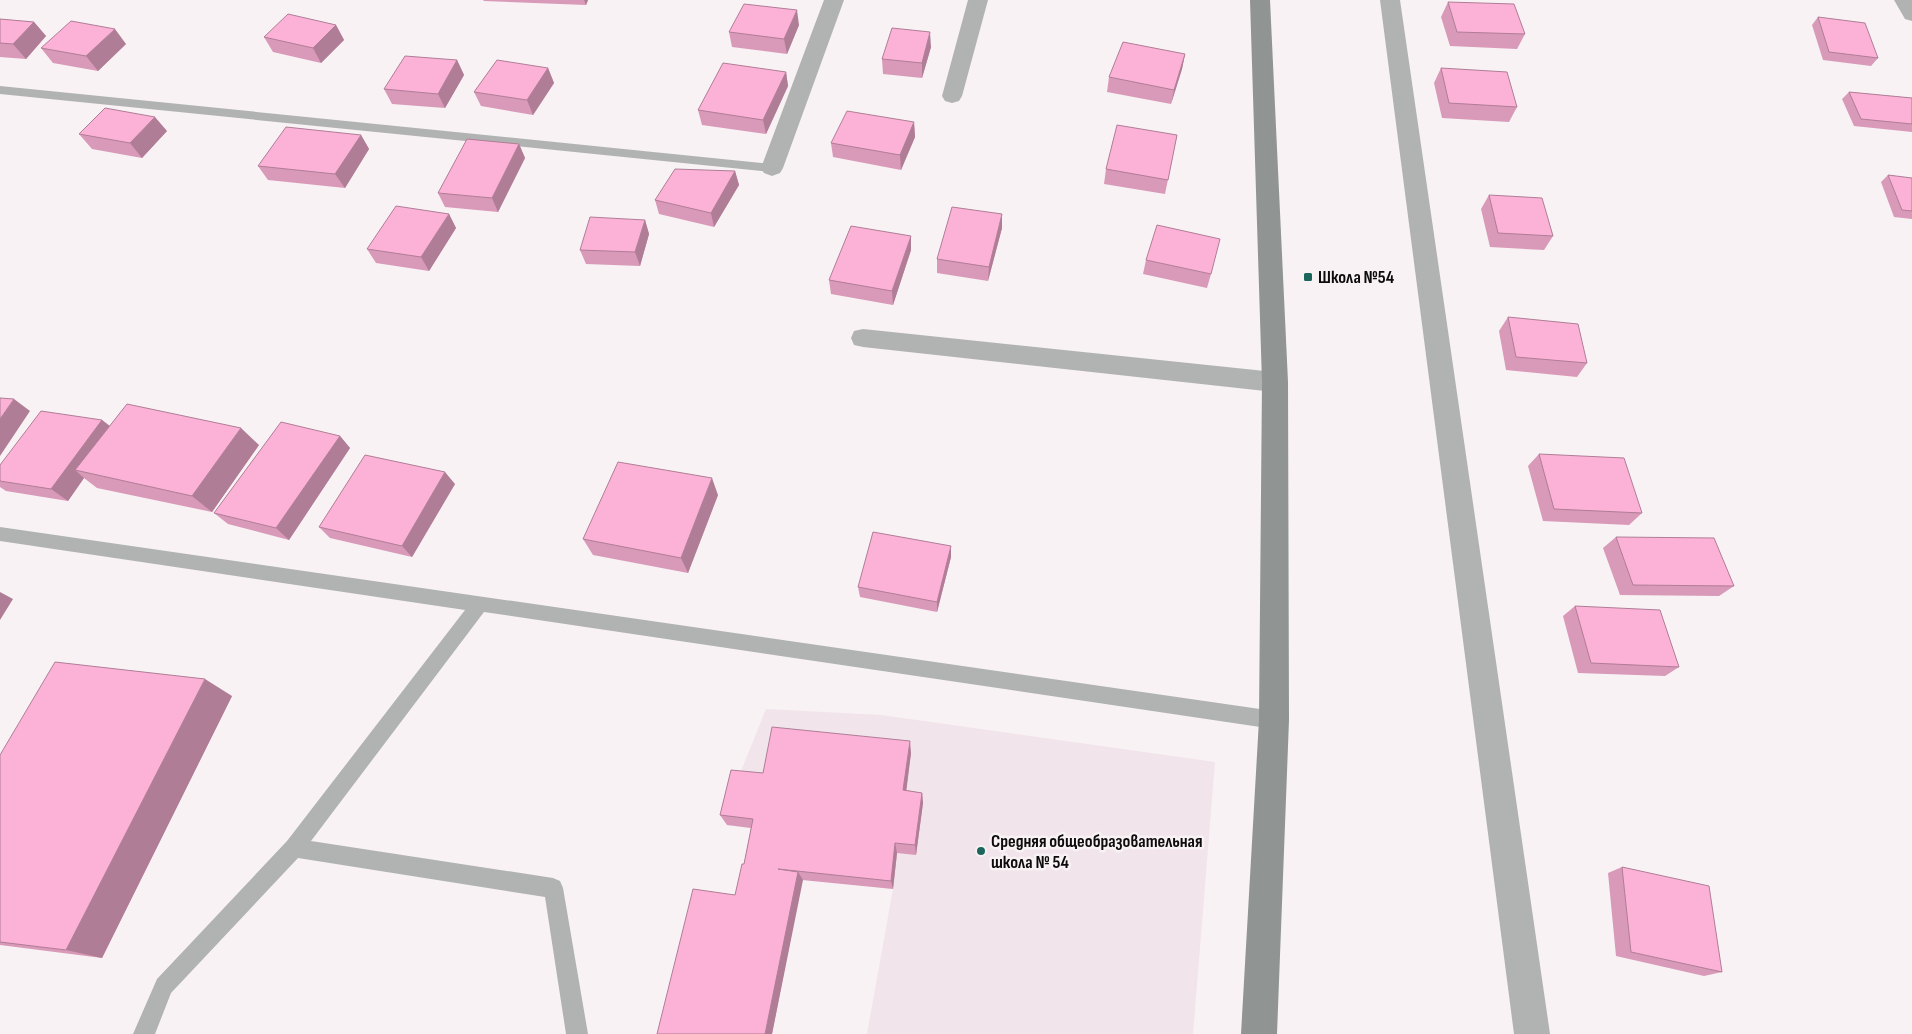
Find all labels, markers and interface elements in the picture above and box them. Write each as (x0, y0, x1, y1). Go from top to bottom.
place label: Школа №54 (1318, 267, 1395, 288)
marker: Школа №54 (1302, 271, 1314, 283)
place label: Средняя общеобразовательная школа № 54 (991, 831, 1203, 873)
marker: Средняя общеобразовательная школа № 54 (975, 845, 987, 857)

